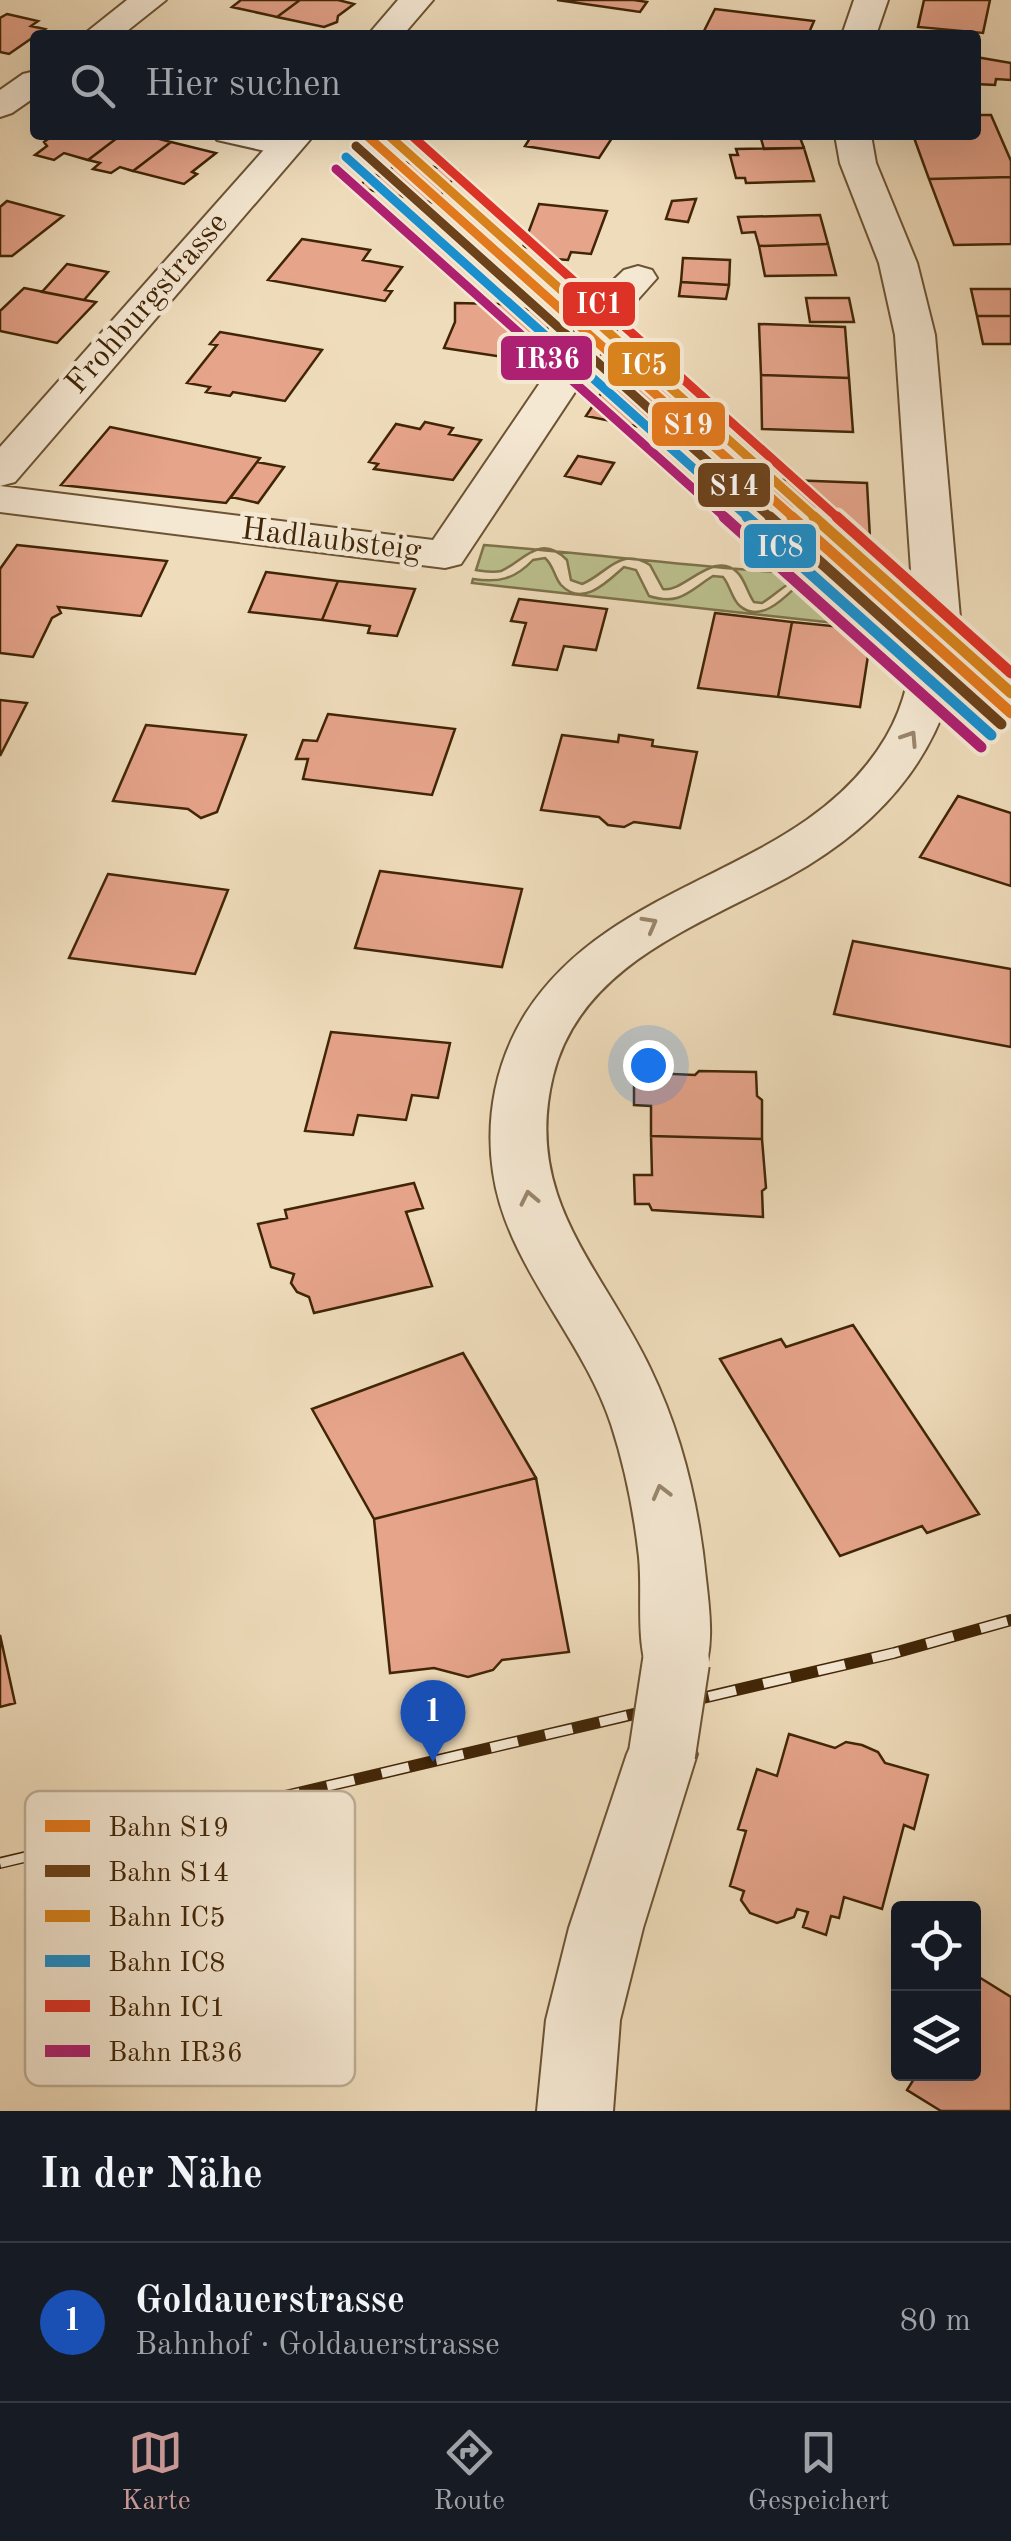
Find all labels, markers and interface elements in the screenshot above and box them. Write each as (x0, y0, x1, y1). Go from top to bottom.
search box (30, 30, 981, 140)
icon: search (65, 58, 120, 113)
text: Hier suchen (145, 66, 341, 104)
street label: Frohburgstrasse (61, 207, 235, 401)
line badge: IC1 (561, 280, 637, 328)
text: IC1 (575, 292, 623, 320)
line badge: IR36 (499, 334, 594, 382)
line badge: IC5 (606, 340, 682, 388)
text: IR36 (514, 347, 580, 375)
text: IC5 (620, 353, 668, 381)
line badge: S19 (650, 400, 727, 448)
text: S19 (663, 413, 713, 441)
line badge: S14 (696, 461, 772, 509)
text: S14 (709, 474, 759, 502)
street label: Hadlaubsteig (239, 514, 423, 568)
line badge: IC8 (742, 522, 818, 570)
text: IC8 (756, 535, 804, 563)
one-way arrow (897, 731, 916, 749)
one-way arrow (639, 917, 657, 937)
your location (623, 1040, 674, 1091)
one-way arrow (520, 1189, 541, 1206)
one-way arrow (652, 1484, 673, 1501)
pin: 1 (400, 1680, 466, 1762)
legend (25, 1791, 355, 2086)
text: Bahn S19 (108, 1815, 229, 1843)
text: Bahn S14 (108, 1860, 229, 1888)
map controls (891, 1901, 981, 2081)
button: locate (891, 1901, 981, 1991)
text: Bahn IC5 (108, 1905, 225, 1933)
text: Bahn IC8 (108, 1950, 225, 1978)
button: layers (891, 1991, 981, 2081)
text: Bahn IC1 (108, 1995, 225, 2023)
text: Bahn IR36 (108, 2040, 243, 2068)
text: In der Nähe (40, 2155, 263, 2197)
text: Goldauerstrasse (135, 2283, 405, 2321)
text: 1 (63, 2306, 82, 2338)
text: 80 m (900, 2306, 971, 2338)
text: Bahnhof · Goldauerstrasse (135, 2330, 500, 2362)
tab: Karte (121, 2425, 191, 2520)
tab: Route (433, 2425, 505, 2520)
tab: Gespeichert (748, 2425, 890, 2520)

